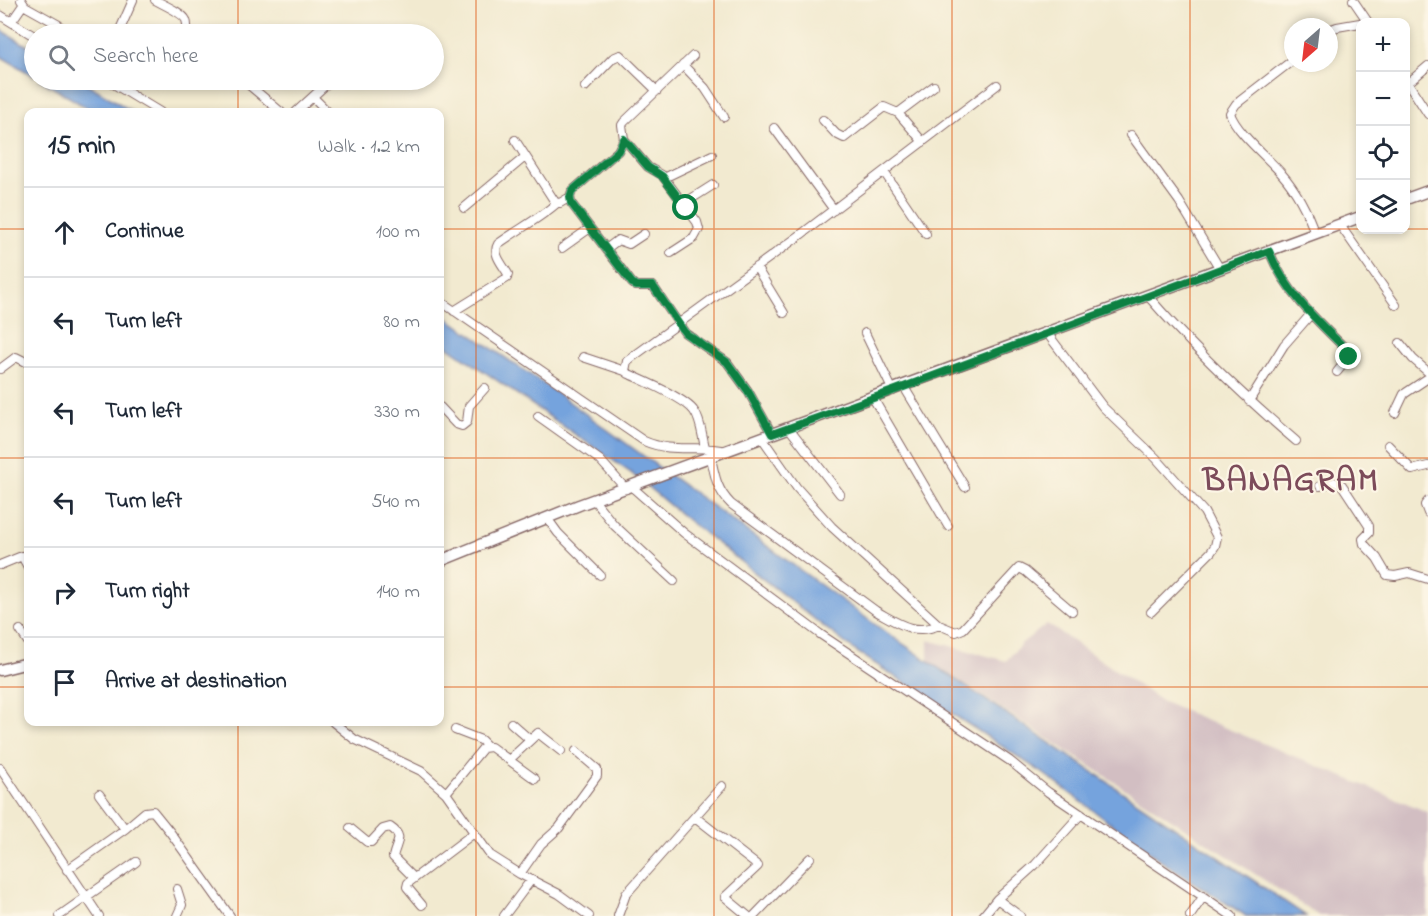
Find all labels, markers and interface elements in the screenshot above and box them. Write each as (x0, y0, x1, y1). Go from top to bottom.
north arrow (1284, 18, 1338, 72)
map controls (1356, 18, 1410, 234)
button: + (1356, 18, 1410, 72)
search box (24, 24, 444, 90)
icon: search (45, 41, 78, 74)
text: Search here (93, 41, 198, 73)
button: − (1356, 72, 1410, 126)
button: locate (1356, 126, 1410, 180)
text: 15 min (48, 128, 115, 166)
text: Walk · 1.2 km (318, 133, 420, 162)
button: layers (1356, 180, 1410, 234)
route start (672, 194, 698, 220)
icon: ahead (48, 216, 81, 249)
text: Continue (105, 216, 184, 248)
text: 100 m (376, 218, 420, 247)
icon: left (48, 306, 81, 339)
text: Turn left (105, 306, 182, 338)
text: 80 m (383, 308, 420, 337)
route end (1335, 343, 1361, 369)
icon: left (48, 396, 81, 429)
text: Turn left (105, 396, 182, 428)
text: 330 m (374, 398, 420, 427)
district label: BANAGRAM (1201, 458, 1379, 506)
icon: left (48, 486, 81, 519)
text: Turn left (105, 486, 182, 518)
text: 540 m (371, 488, 420, 517)
icon: right (48, 576, 81, 609)
text: Turn right (105, 576, 190, 608)
text: 140 m (376, 578, 420, 607)
icon: arrive (48, 666, 81, 699)
text: Arrive at destination (105, 666, 287, 698)

